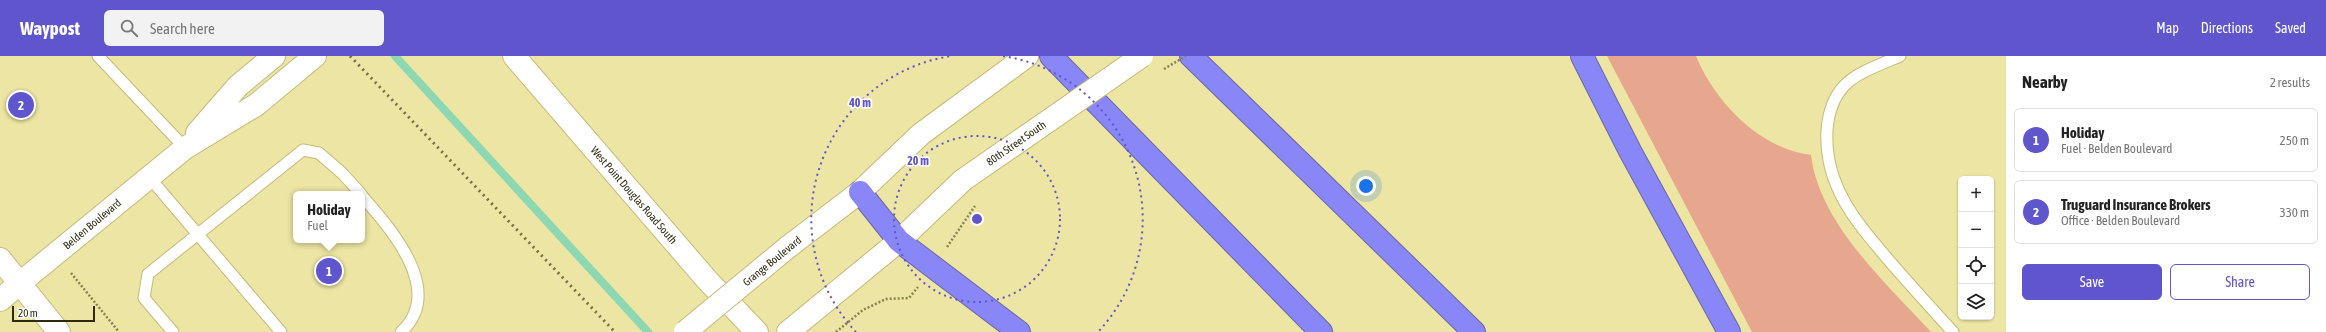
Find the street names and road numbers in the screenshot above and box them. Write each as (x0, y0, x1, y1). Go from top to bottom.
street label: 80th Street South (984, 118, 1048, 168)
street label: West Point Douglas Road South (588, 144, 680, 246)
street label: Belden Boulevard (61, 196, 123, 252)
street label: Grange Boulevard (740, 234, 804, 288)

